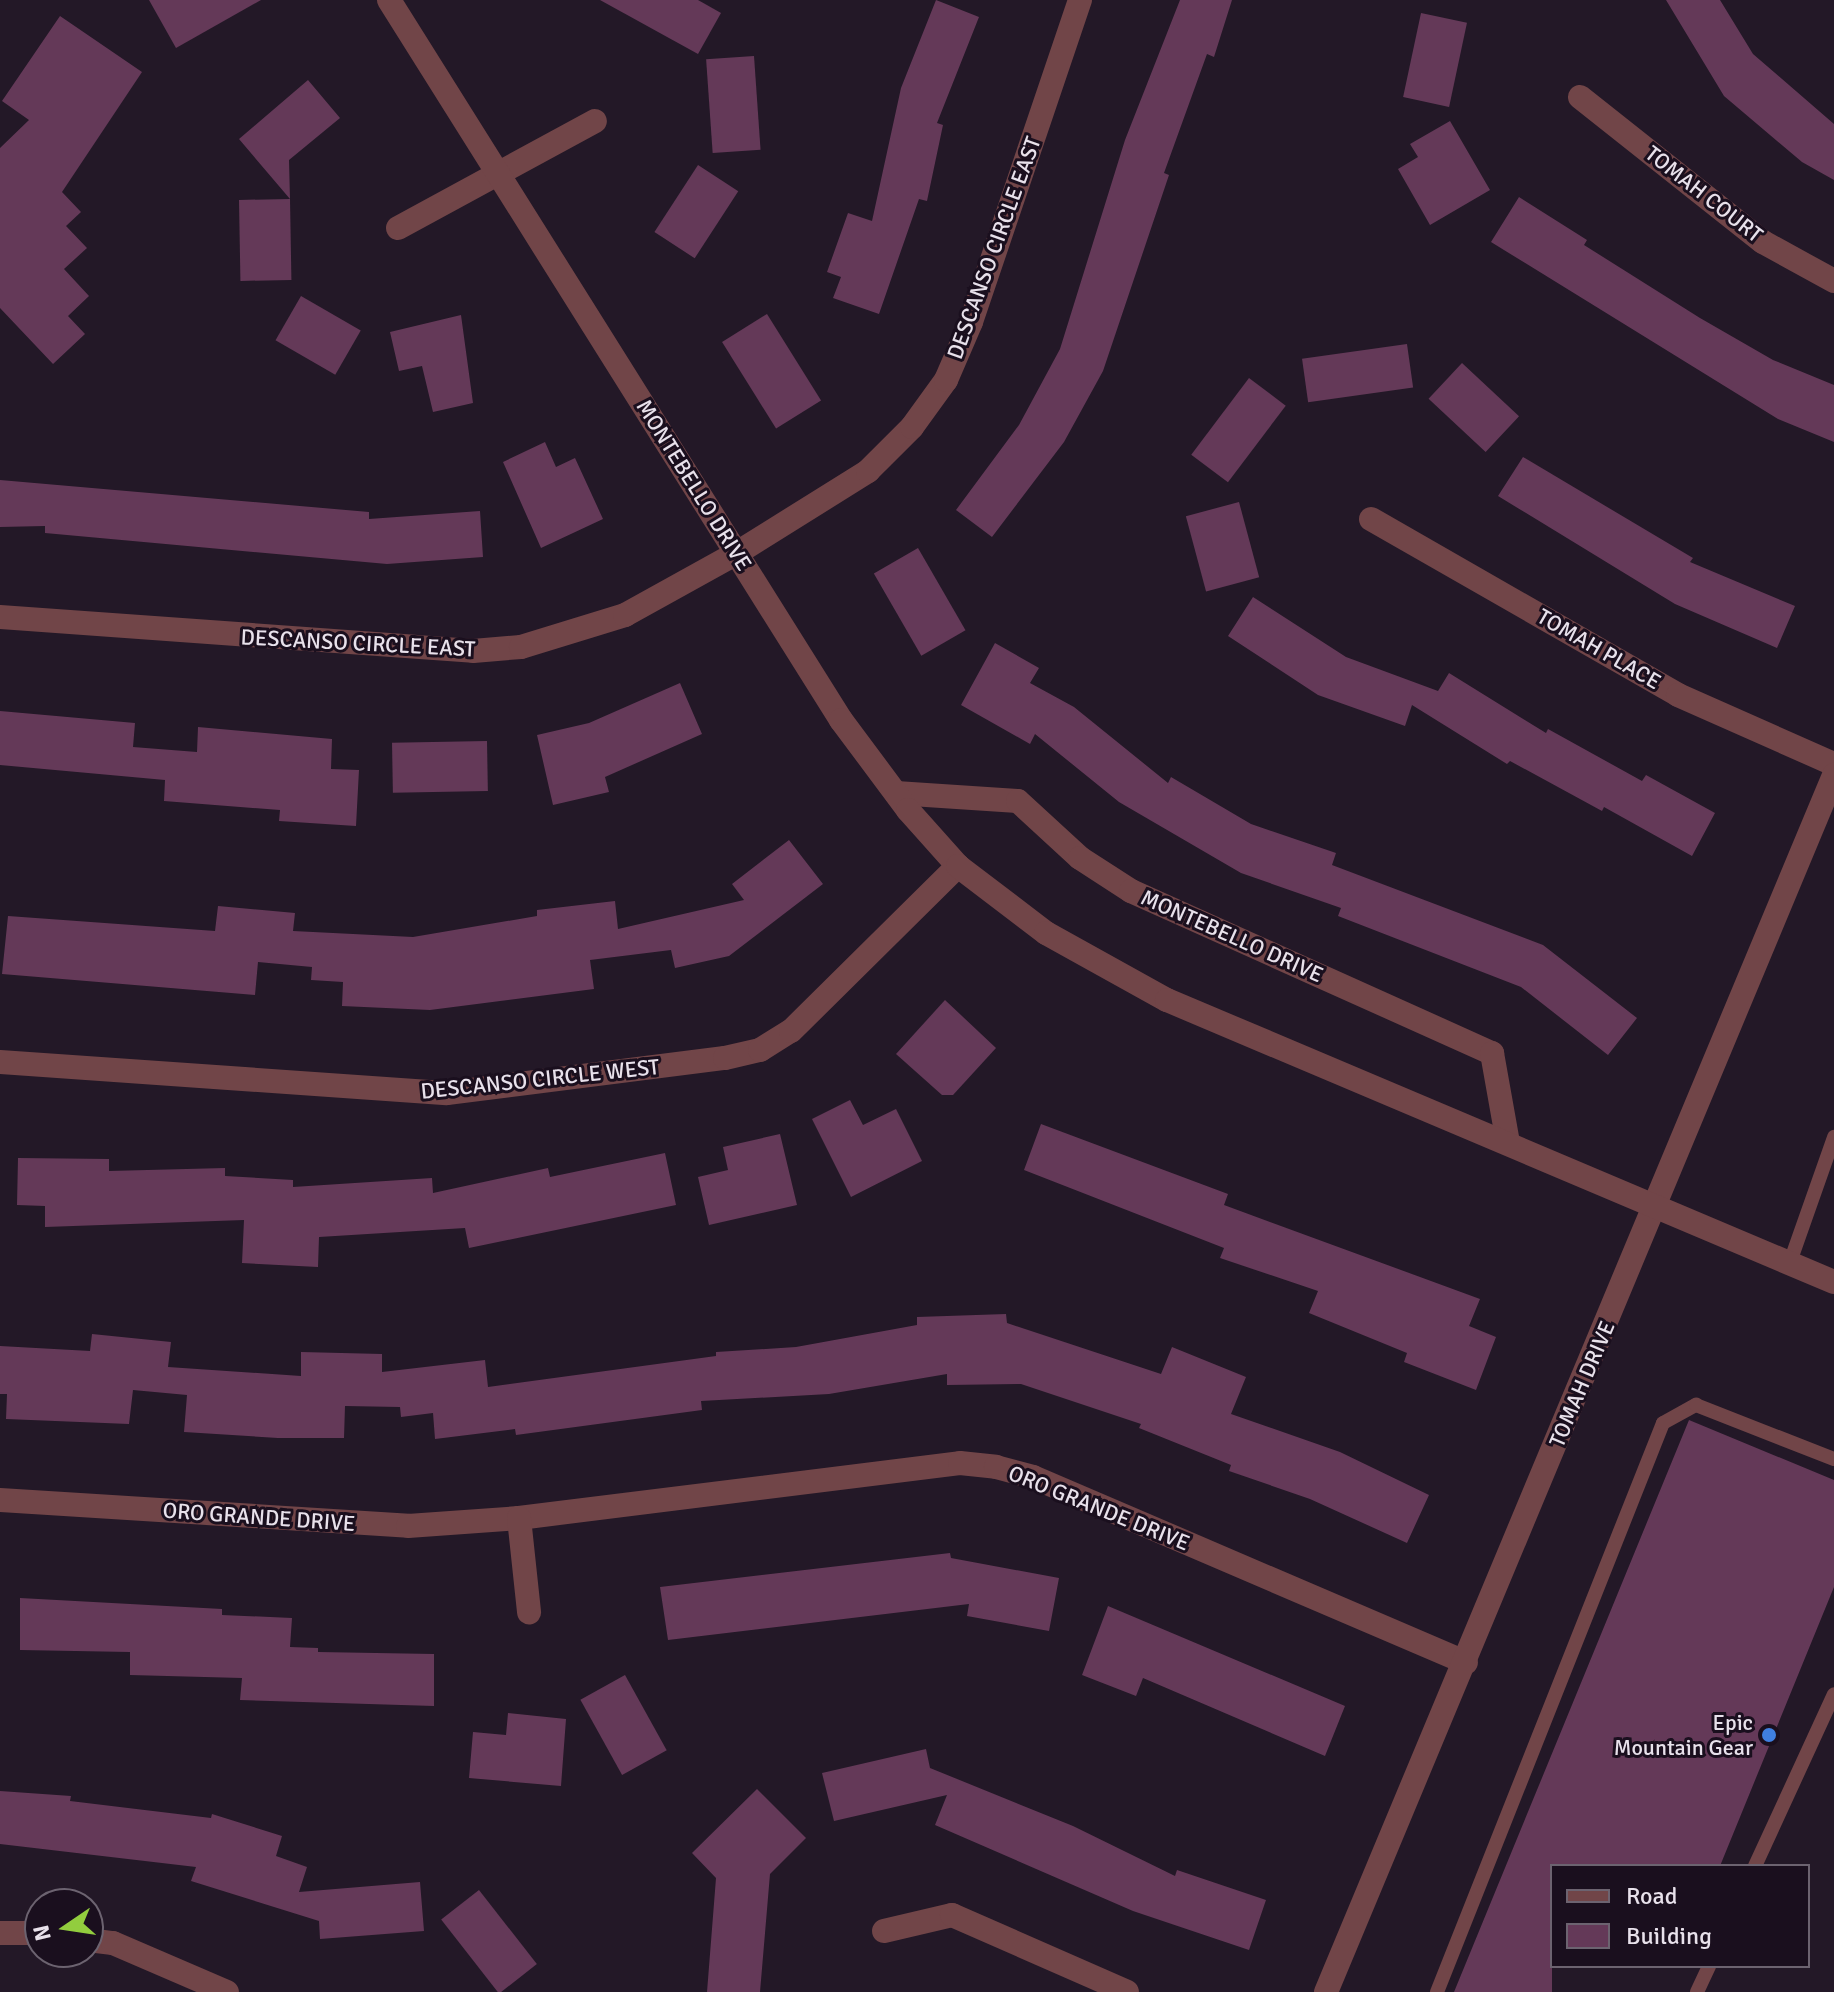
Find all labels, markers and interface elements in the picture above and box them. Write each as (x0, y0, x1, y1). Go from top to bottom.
street label: DESCANSO CIRCLE EAST (941, 133, 1047, 363)
street label: TOMAH COURT (1640, 140, 1768, 248)
street label: MONTEBELLO DRIVE (631, 395, 757, 575)
street label: TOMAH PLACE (1533, 603, 1665, 695)
street label: DESCANSO CIRCLE EAST (240, 624, 476, 662)
street label: MONTEBELLO DRIVE (1137, 884, 1327, 988)
street label: DESCANSO CIRCLE WEST (419, 1053, 661, 1105)
street label: TOMAH DRIVE (1544, 1317, 1620, 1451)
street label: ORO GRANDE DRIVE (1005, 1460, 1193, 1556)
street label: ORO GRANDE DRIVE (162, 1497, 356, 1537)
place label: Epic Mountain Gear (1614, 1709, 1753, 1760)
marker: Epic Mountain Gear (1760, 1726, 1778, 1744)
legend (1550, 1864, 1810, 1968)
text: Road (1626, 1881, 1677, 1911)
north arrow (24, 1888, 104, 1968)
text: Building (1626, 1921, 1712, 1951)
text: N (27, 1923, 57, 1944)

